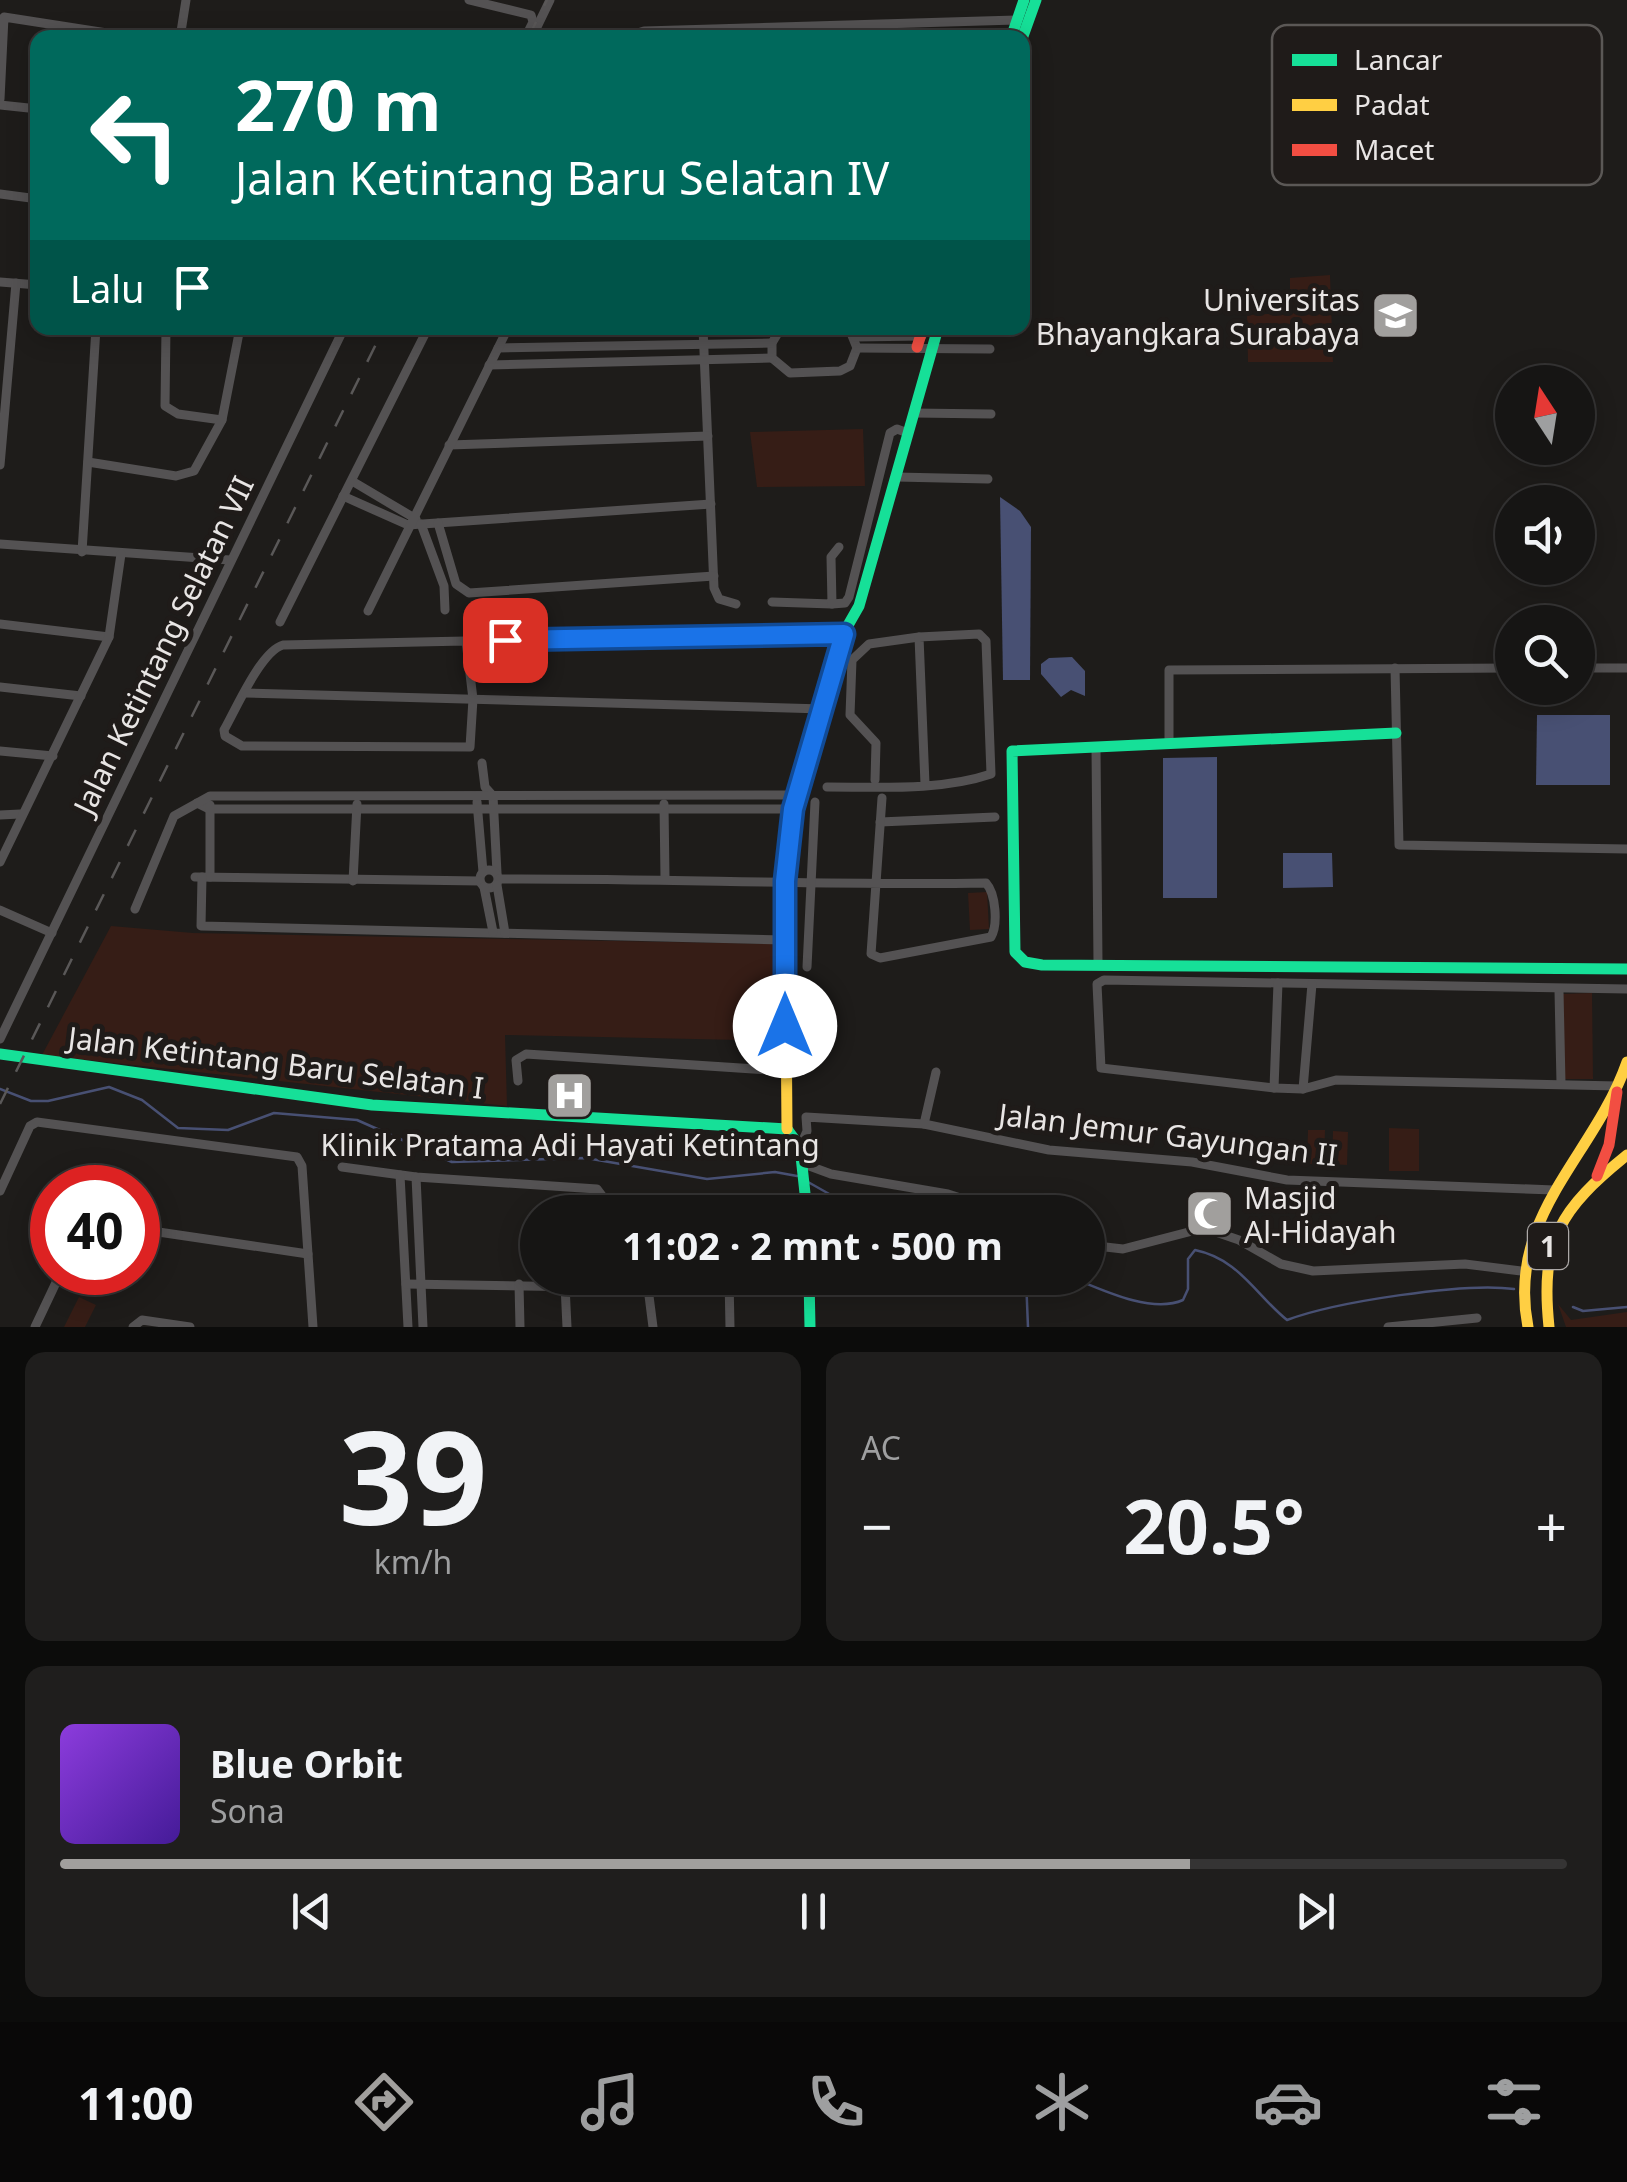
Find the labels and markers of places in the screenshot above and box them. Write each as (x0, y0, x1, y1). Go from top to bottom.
place label: Universitas Bhayangkara Surabaya (1036, 279, 1360, 354)
school or university icon: Universitas Bhayangkara Surabaya (1369, 290, 1421, 342)
pin (463, 598, 548, 683)
hospital icon: Klinik Pratama Adi Hayati Ketintang (544, 1069, 596, 1121)
place label: Klinik Pratama Adi Hayati Ketintang (320, 1124, 820, 1165)
place label: Masjid Al-Hidayah (1244, 1177, 1397, 1252)
mosque icon: Masjid Al-Hidayah (1183, 1188, 1235, 1240)

